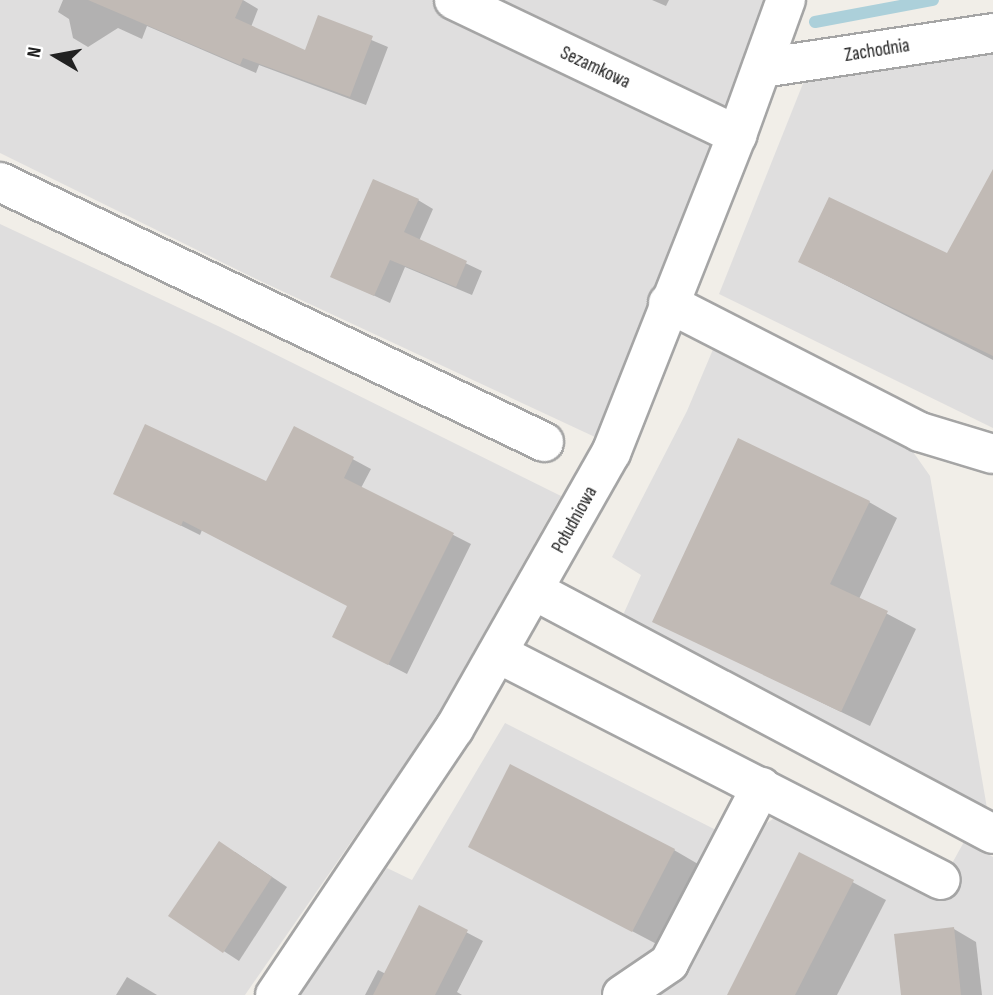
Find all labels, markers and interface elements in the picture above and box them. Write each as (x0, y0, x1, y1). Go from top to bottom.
north arrow (21, 21, 91, 91)
street label: Zachodnia (843, 35, 911, 67)
street label: Sezamkowa (556, 42, 634, 94)
text: N (23, 45, 47, 59)
street label: Południowa (547, 483, 603, 557)

